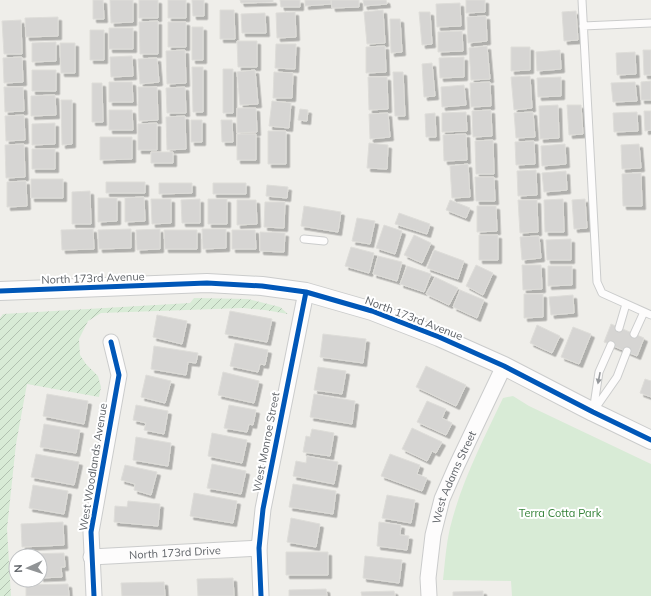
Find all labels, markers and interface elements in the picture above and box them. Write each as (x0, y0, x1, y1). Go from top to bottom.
street label: North 173rd Avenue (41, 269, 145, 287)
street label: North 173rd Avenue (363, 293, 465, 343)
one-way arrow (595, 371, 601, 384)
street label: West Monroe Street (249, 391, 283, 493)
street label: West Woodlands Avenue (76, 402, 110, 532)
street label: West Adams Street (429, 428, 479, 525)
park label: Terra Cotta Park (519, 506, 602, 520)
street label: North 173rd Drive (129, 543, 221, 562)
north arrow (8, 548, 48, 588)
text: N (11, 564, 25, 573)

